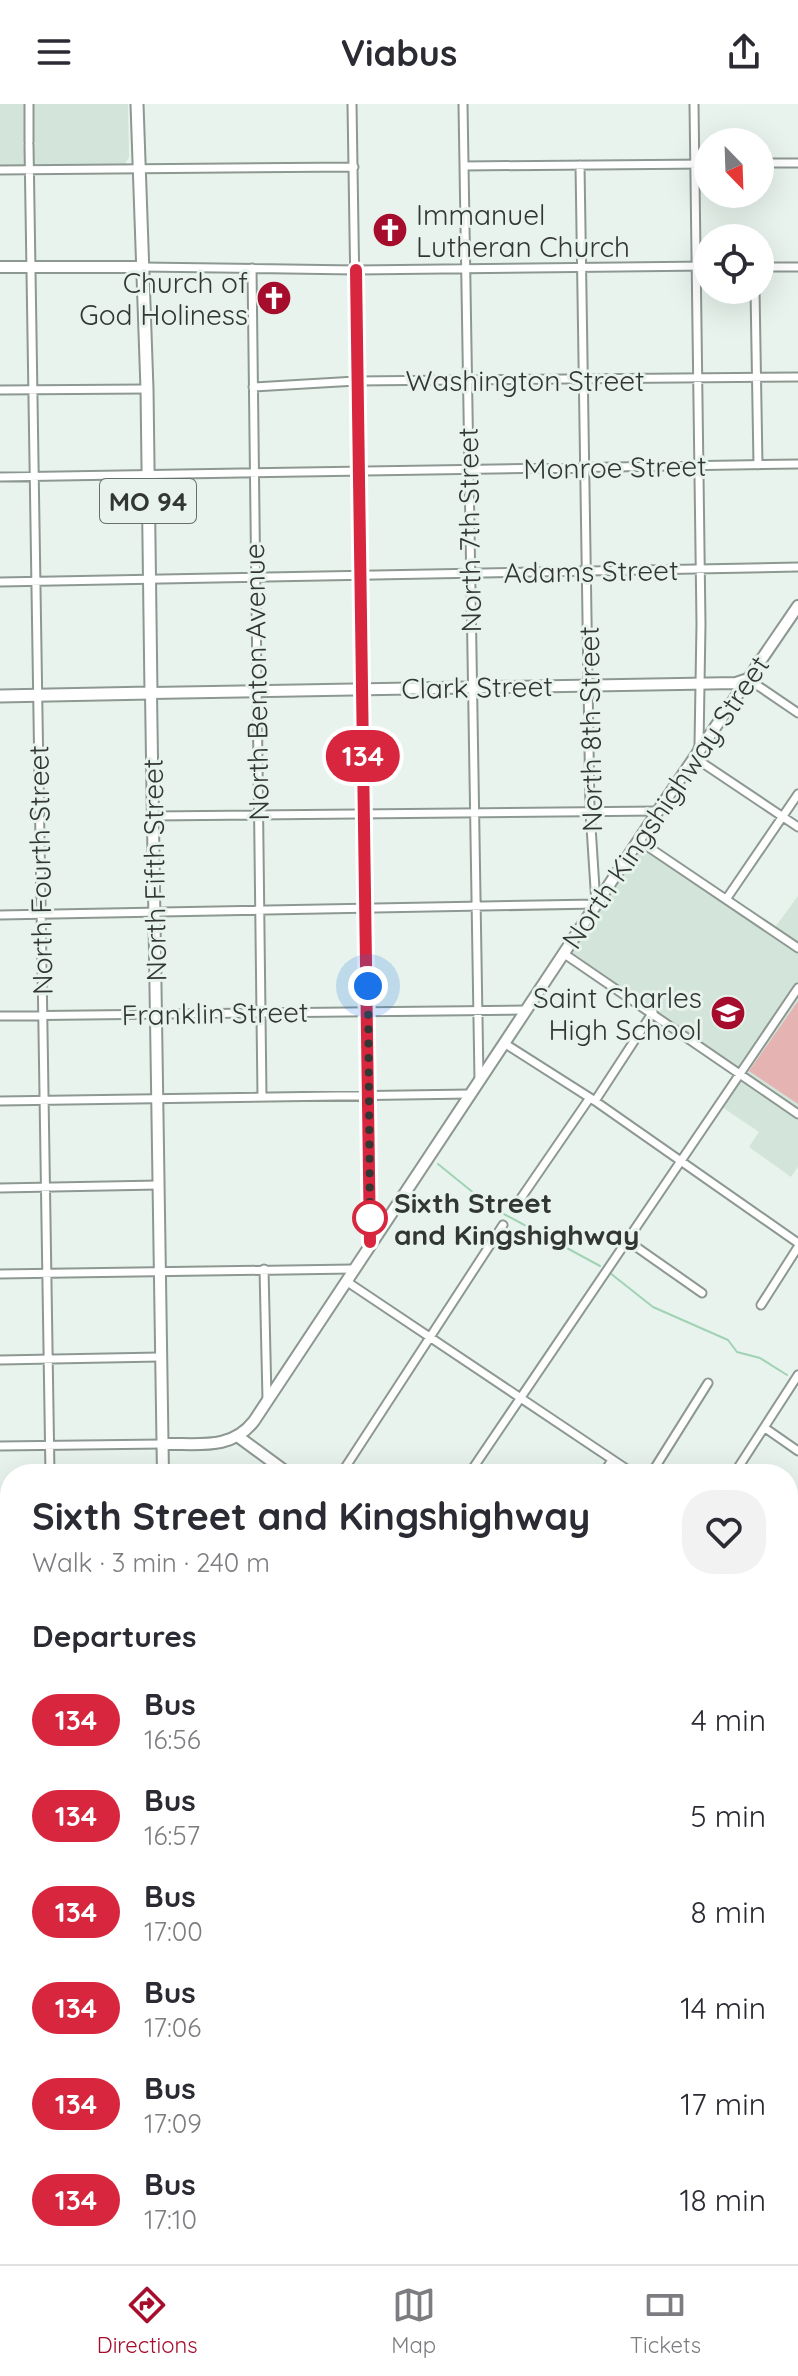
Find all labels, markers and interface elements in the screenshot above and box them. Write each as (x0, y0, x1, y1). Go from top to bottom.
icon: menu (32, 30, 76, 74)
text: Viabus (341, 30, 457, 75)
icon: share (722, 30, 766, 74)
north arrow (694, 128, 774, 208)
map controls (694, 128, 774, 304)
place label: Immanuel Lutheran Church (416, 197, 630, 264)
church icon: Immanuel Lutheran Church (371, 211, 409, 249)
button: locate (694, 224, 774, 304)
place label: Church of God Holiness (79, 265, 248, 332)
church icon: Church of God Holiness (255, 279, 293, 317)
street label: Washington Street (405, 363, 645, 398)
street label: North 7th Street (450, 427, 488, 633)
street label: Monroe Street (523, 448, 707, 486)
road number: MO 94 (100, 479, 196, 523)
street label: North Benton Avenue (236, 543, 276, 821)
street label: Adams Street (503, 552, 679, 590)
street label: North 8th Street (571, 626, 609, 832)
street label: North Kingshighway Street (554, 649, 776, 955)
street label: Clark Street (401, 668, 553, 706)
line badge: 134 (317, 730, 409, 782)
text: 134 (342, 738, 384, 773)
street label: North Fourth Street (20, 745, 60, 995)
street label: North Fifth Street (135, 758, 173, 982)
your location (348, 966, 388, 1006)
place label: Saint Charles High School (533, 980, 702, 1047)
street label: Franklin Street (121, 994, 309, 1032)
school or university icon: Saint Charles High School (709, 994, 747, 1032)
place label: Sixth Street and Kingshighway (394, 1185, 639, 1252)
marker: Sixth Street and Kingshighway (353, 1201, 387, 1235)
button: heart (682, 1490, 766, 1574)
text: Sixth Street and Kingshighway (32, 1492, 590, 1540)
text: Walk · 3 min · 240 m (32, 1546, 270, 1579)
text: Departures (32, 1617, 197, 1655)
text: Bus (144, 1685, 196, 1723)
text: 4 min (691, 1701, 766, 1739)
text: 134 (55, 1702, 97, 1737)
text: 16:56 (144, 1723, 201, 1756)
text: Bus (144, 1781, 196, 1819)
text: 5 min (690, 1797, 766, 1835)
text: 134 (55, 1798, 97, 1833)
text: 16:57 (144, 1819, 200, 1852)
text: Bus (144, 1877, 196, 1915)
text: 8 min (690, 1893, 766, 1931)
text: 134 (55, 1894, 97, 1929)
text: 17:00 (144, 1915, 203, 1948)
text: Bus (144, 1973, 196, 2011)
text: 14 min (680, 1989, 766, 2027)
text: 134 (55, 1990, 97, 2025)
text: 17:06 (144, 2011, 201, 2044)
text: Bus (144, 2069, 196, 2107)
text: 17 min (680, 2085, 766, 2123)
text: 134 (55, 2086, 97, 2121)
text: 17:09 (144, 2107, 202, 2140)
text: Bus (144, 2165, 196, 2203)
text: 18 min (679, 2181, 766, 2219)
text: 134 (55, 2182, 97, 2217)
text: 17:10 (144, 2203, 197, 2236)
tab: Directions (97, 2283, 198, 2359)
tab: Map (391, 2283, 436, 2359)
tab: Tickets (630, 2283, 701, 2359)

